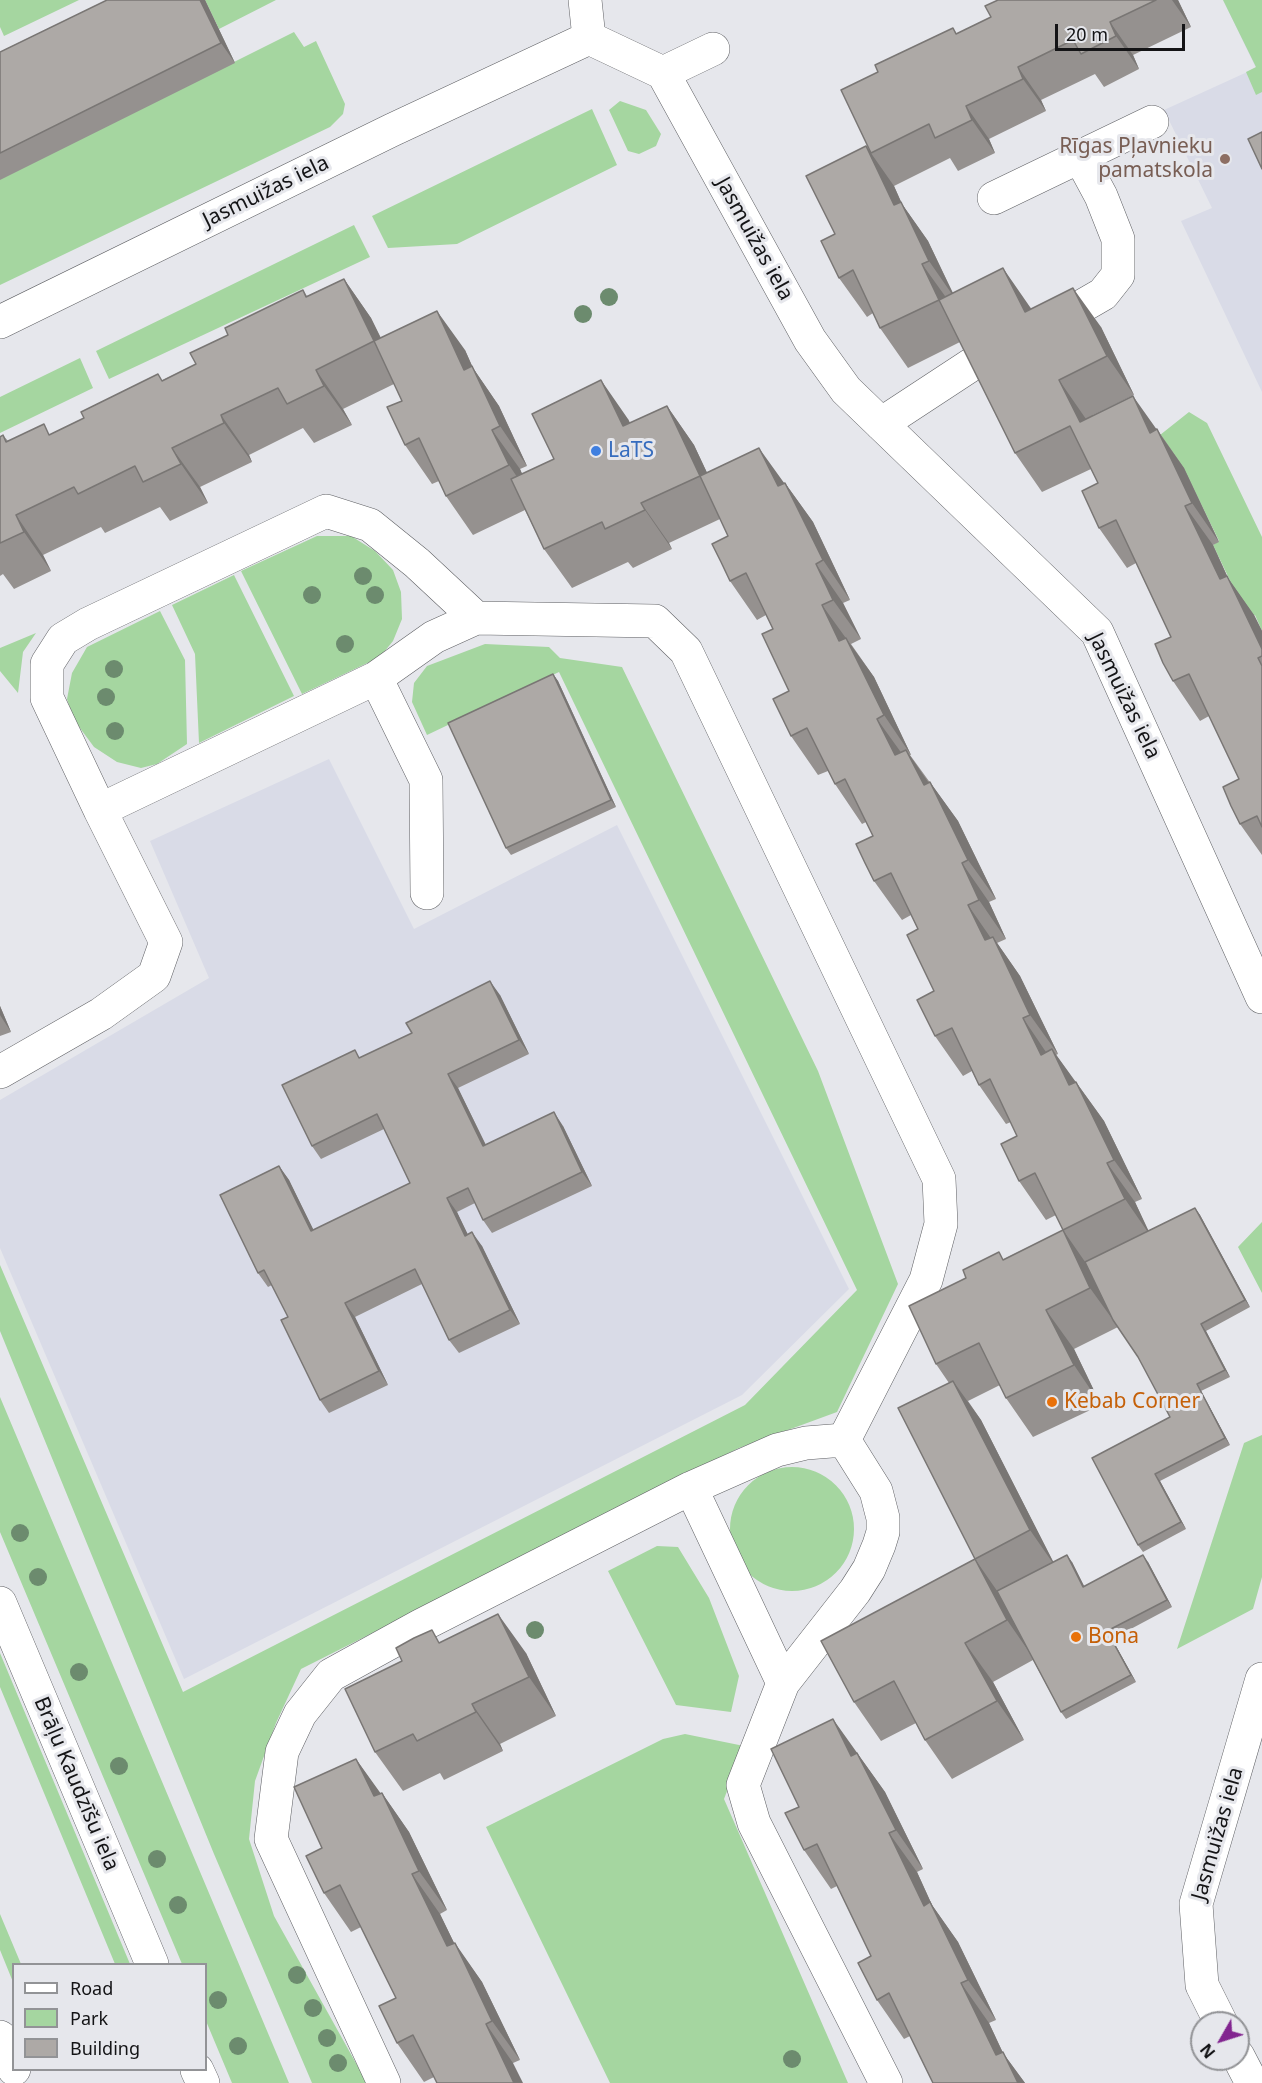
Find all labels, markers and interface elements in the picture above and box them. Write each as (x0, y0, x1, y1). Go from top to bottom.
scale bar (1058, 12, 1188, 50)
text: 20 m (1066, 22, 1108, 46)
place label: Rīgas Pļavnieku pamatskola (1059, 134, 1213, 184)
street label: Jasmuižas iela (199, 151, 333, 233)
marker: Rīgas Pļavnieku pamatskola (1218, 152, 1232, 166)
street label: Jasmuižas iela (710, 173, 798, 305)
place label: LaTS (608, 438, 654, 464)
marker: LaTS (589, 444, 603, 458)
street label: Jasmuižas iela (1083, 629, 1165, 763)
place label: Kebab Corner (1064, 1389, 1200, 1415)
marker: Kebab Corner (1045, 1395, 1059, 1409)
place label: Bona (1088, 1624, 1139, 1650)
marker: Bona (1069, 1630, 1083, 1644)
street label: Brāļu Kaudzīšu iela (28, 1693, 124, 1875)
street label: Jasmuižas iela (1187, 1765, 1249, 1903)
legend (12, 1963, 207, 2071)
text: Road (70, 1976, 113, 2000)
text: Park (70, 2006, 108, 2030)
north arrow (1190, 2011, 1250, 2071)
text: Building (70, 2036, 140, 2060)
text: N (1195, 2039, 1220, 2063)

